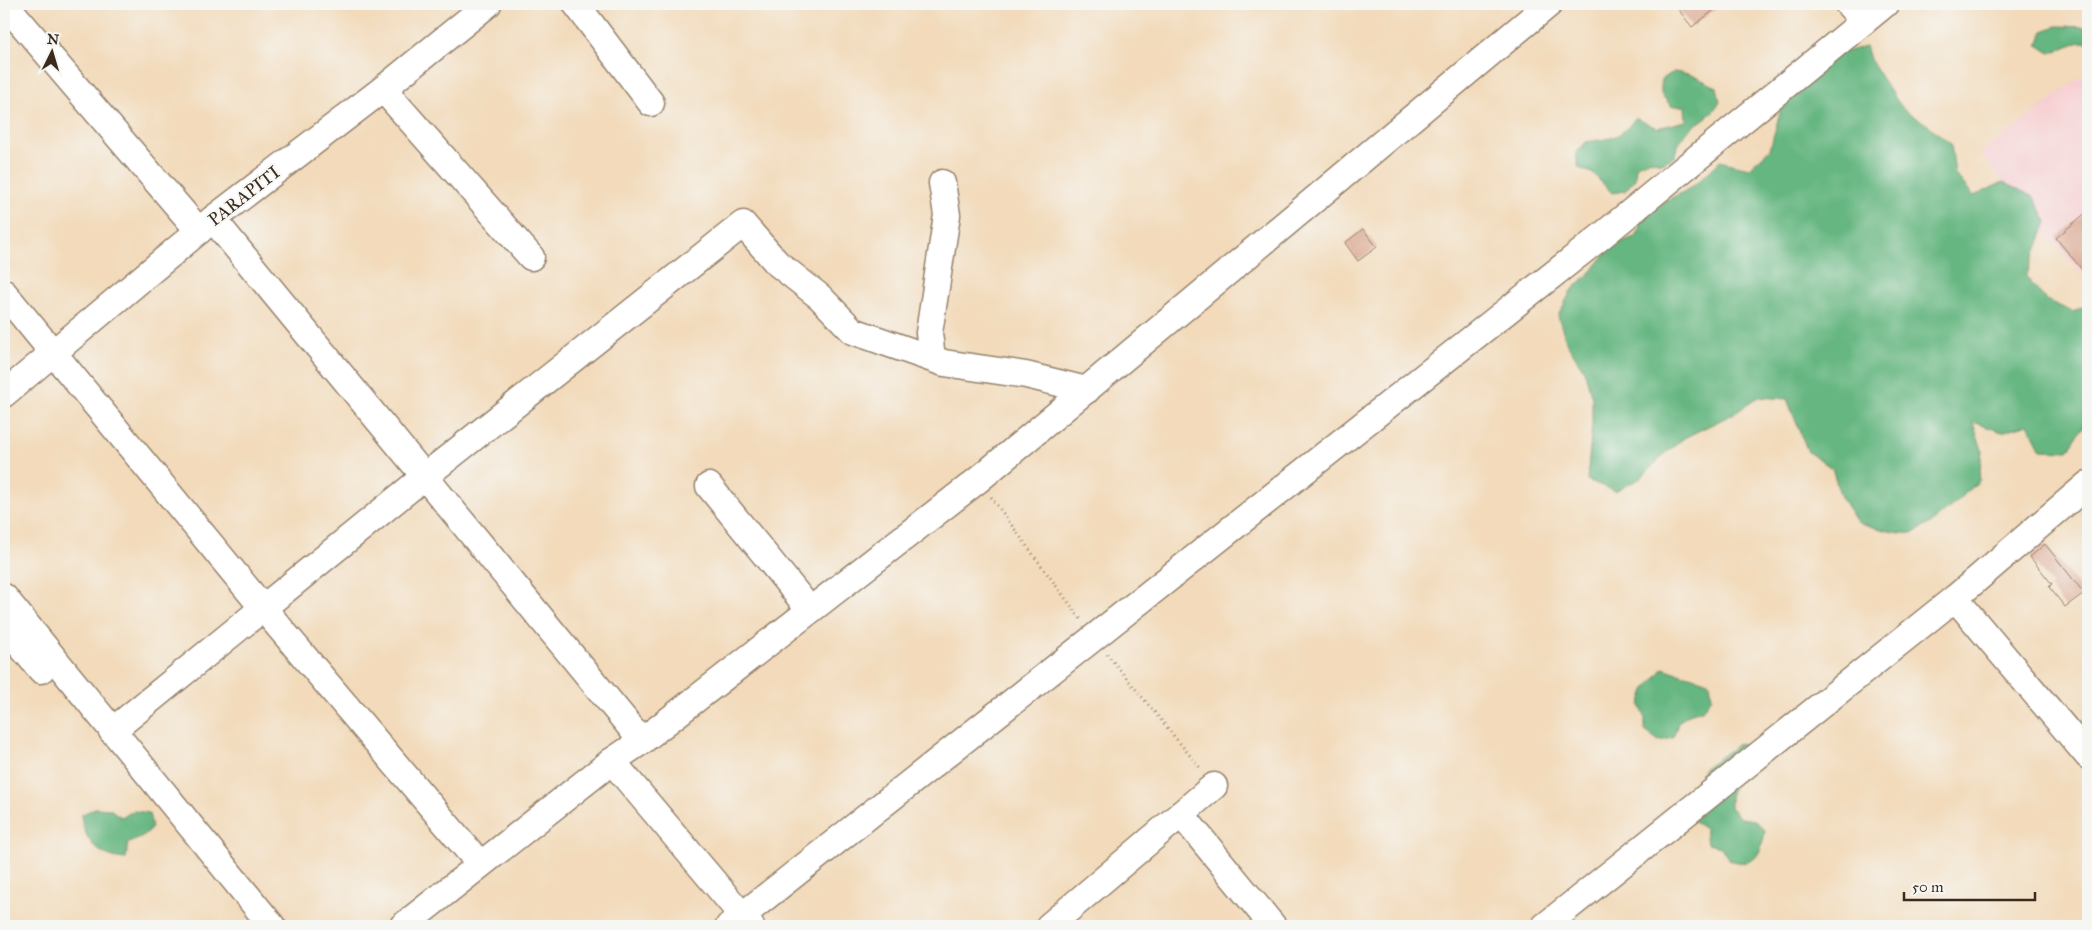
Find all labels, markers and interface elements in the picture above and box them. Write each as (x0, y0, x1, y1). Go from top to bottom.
north arrow (28, 28, 78, 78)
text: N (46, 31, 60, 49)
street label: PARAPITI (204, 161, 284, 231)
scale bar (1904, 870, 2036, 902)
text: 50 m (1912, 878, 1944, 896)

